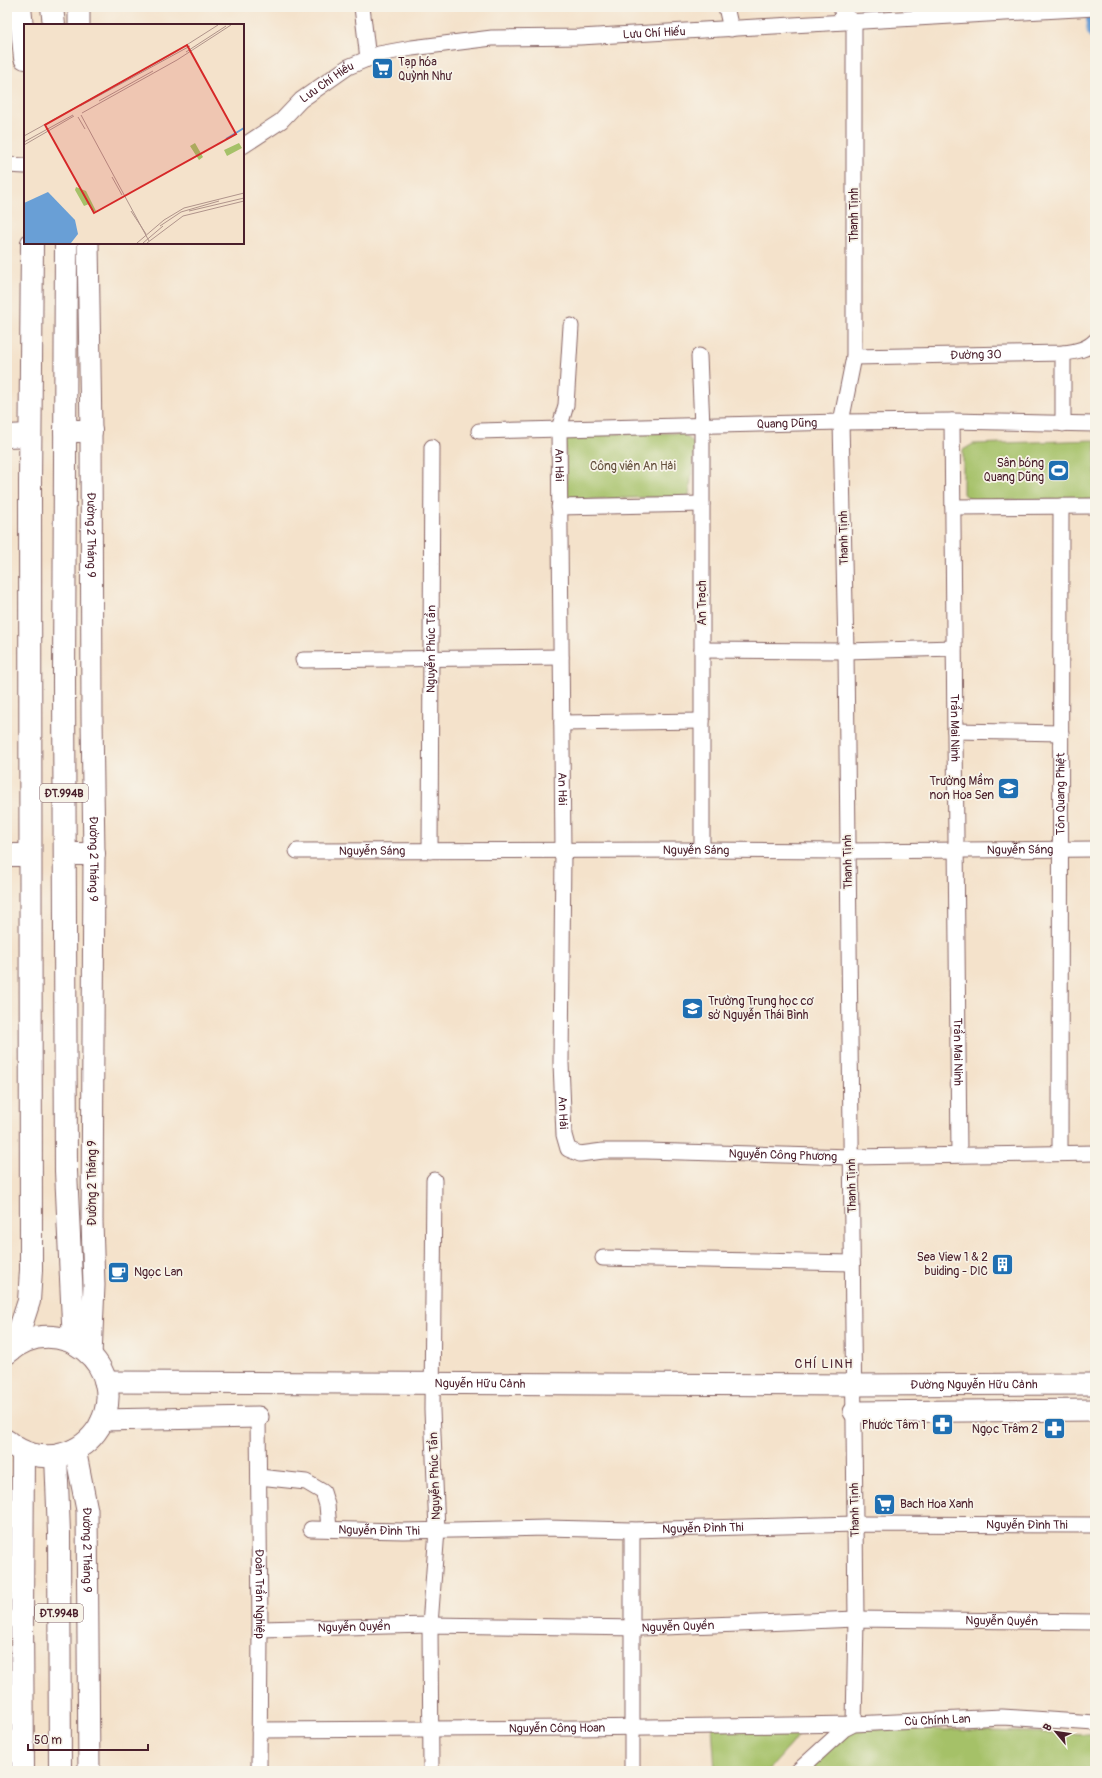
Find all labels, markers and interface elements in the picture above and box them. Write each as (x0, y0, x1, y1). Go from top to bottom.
street label: Lưu Chí Hiếu (622, 23, 686, 42)
inset map (24, 24, 244, 244)
place label: Tạp hóa Quỳnh Như (398, 55, 452, 84)
supermarket icon: Tạp hóa Quỳnh Như (369, 56, 395, 82)
street label: Lưu Chí Hiếu (297, 58, 356, 106)
street label: Thanh Tịnh (847, 187, 862, 242)
street label: Đường 30 (950, 347, 1002, 363)
street label: Quang Dũng (756, 415, 817, 432)
street label: An Hải (552, 448, 567, 481)
place label: Sân bóng Quang Dũng (983, 456, 1044, 485)
sports icon: Sân bóng Quang Dũng (1046, 457, 1072, 483)
park label: Công viên An Hải (590, 459, 676, 474)
street label: Đường 2 Tháng 9 (84, 492, 99, 578)
street label: Thanh Tịnh (836, 510, 852, 565)
street label: An Trạch (695, 580, 710, 626)
street label: Nguyễn Phúc Tần (422, 605, 439, 693)
street label: Trần Mai Ninh (947, 694, 964, 762)
street label: Tôn Quang Phiệt (1053, 753, 1068, 835)
street label: An Hải (555, 772, 570, 805)
place label: Trường Mầm non Hoa Sen (929, 772, 994, 803)
school or university icon: Trường Mầm non Hoa Sen (996, 775, 1022, 801)
road number: ĐT.994B (40, 784, 88, 802)
street label: Đường 2 Tháng 9 (86, 816, 102, 902)
street label: Thanh Tịnh (840, 834, 856, 889)
street label: Nguyễn Sáng (987, 841, 1053, 857)
street label: Nguyễn Sáng (339, 842, 405, 858)
street label: Nguyễn Sáng (663, 842, 729, 858)
place label: Trường Trung học cơ sở Nguyễn Thái Bình (708, 994, 814, 1023)
school or university icon: Trường Trung học cơ sở Nguyễn Thái Bình (680, 995, 706, 1021)
street label: Trần Mai Ninh (950, 1018, 967, 1086)
street label: An Hải (555, 1096, 571, 1130)
street label: Đường 2 Tháng 9 (85, 1140, 100, 1226)
street label: Nguyễn Công Phương (729, 1146, 837, 1164)
street label: Thanh Tịnh (844, 1158, 860, 1213)
place label: Sea View 1 & 2 buiding - DIC (917, 1250, 988, 1279)
building icon: Sea View 1 & 2 buiding - DIC (990, 1251, 1016, 1277)
cafe icon: Ngọc Lan (105, 1259, 131, 1285)
place label: Ngọc Lan (134, 1265, 183, 1280)
district label: CHÍ LINH (795, 1356, 853, 1372)
street label: Nguyễn Hữu Cảnh (435, 1375, 526, 1391)
street label: Đường Nguyễn Hữu Cảnh (910, 1376, 1038, 1392)
pharmacy icon: Phước Tâm 1 (929, 1412, 955, 1438)
pharmacy icon: Ngọc Trâm 2 (1041, 1416, 1067, 1442)
place label: Phước Tâm 1 (862, 1418, 926, 1433)
place label: Ngọc Trâm 2 (972, 1422, 1038, 1437)
street label: Nguyễn Phúc Tần (424, 1432, 444, 1520)
street label: Thanh Tịnh (847, 1482, 863, 1537)
supermarket icon: Bach Hoa Xanh (871, 1491, 897, 1517)
place label: Bach Hoa Xanh (900, 1497, 974, 1512)
street label: Đường 2 Tháng 9 (79, 1507, 95, 1593)
street label: Nguyễn Đình Thi (986, 1516, 1068, 1532)
street label: Nguyễn Đình Thi (662, 1519, 744, 1537)
street label: Nguyễn Đình Thi (338, 1522, 420, 1539)
street label: Đoàn Trần Nghiệp (252, 1549, 269, 1639)
road number: ĐT.994B (35, 1604, 83, 1622)
street label: Nguyễn Quyền (965, 1612, 1038, 1629)
street label: Nguyễn Quyền (641, 1617, 715, 1635)
street label: Nguyễn Quyền (317, 1618, 391, 1635)
street label: Cù Chính Lan (904, 1711, 971, 1729)
north arrow (1036, 1712, 1076, 1752)
street label: Nguyễn Công Hoan (509, 1720, 606, 1736)
text: B (1040, 1722, 1055, 1733)
scale bar (28, 1726, 148, 1752)
text: 50 m (34, 1733, 62, 1748)

